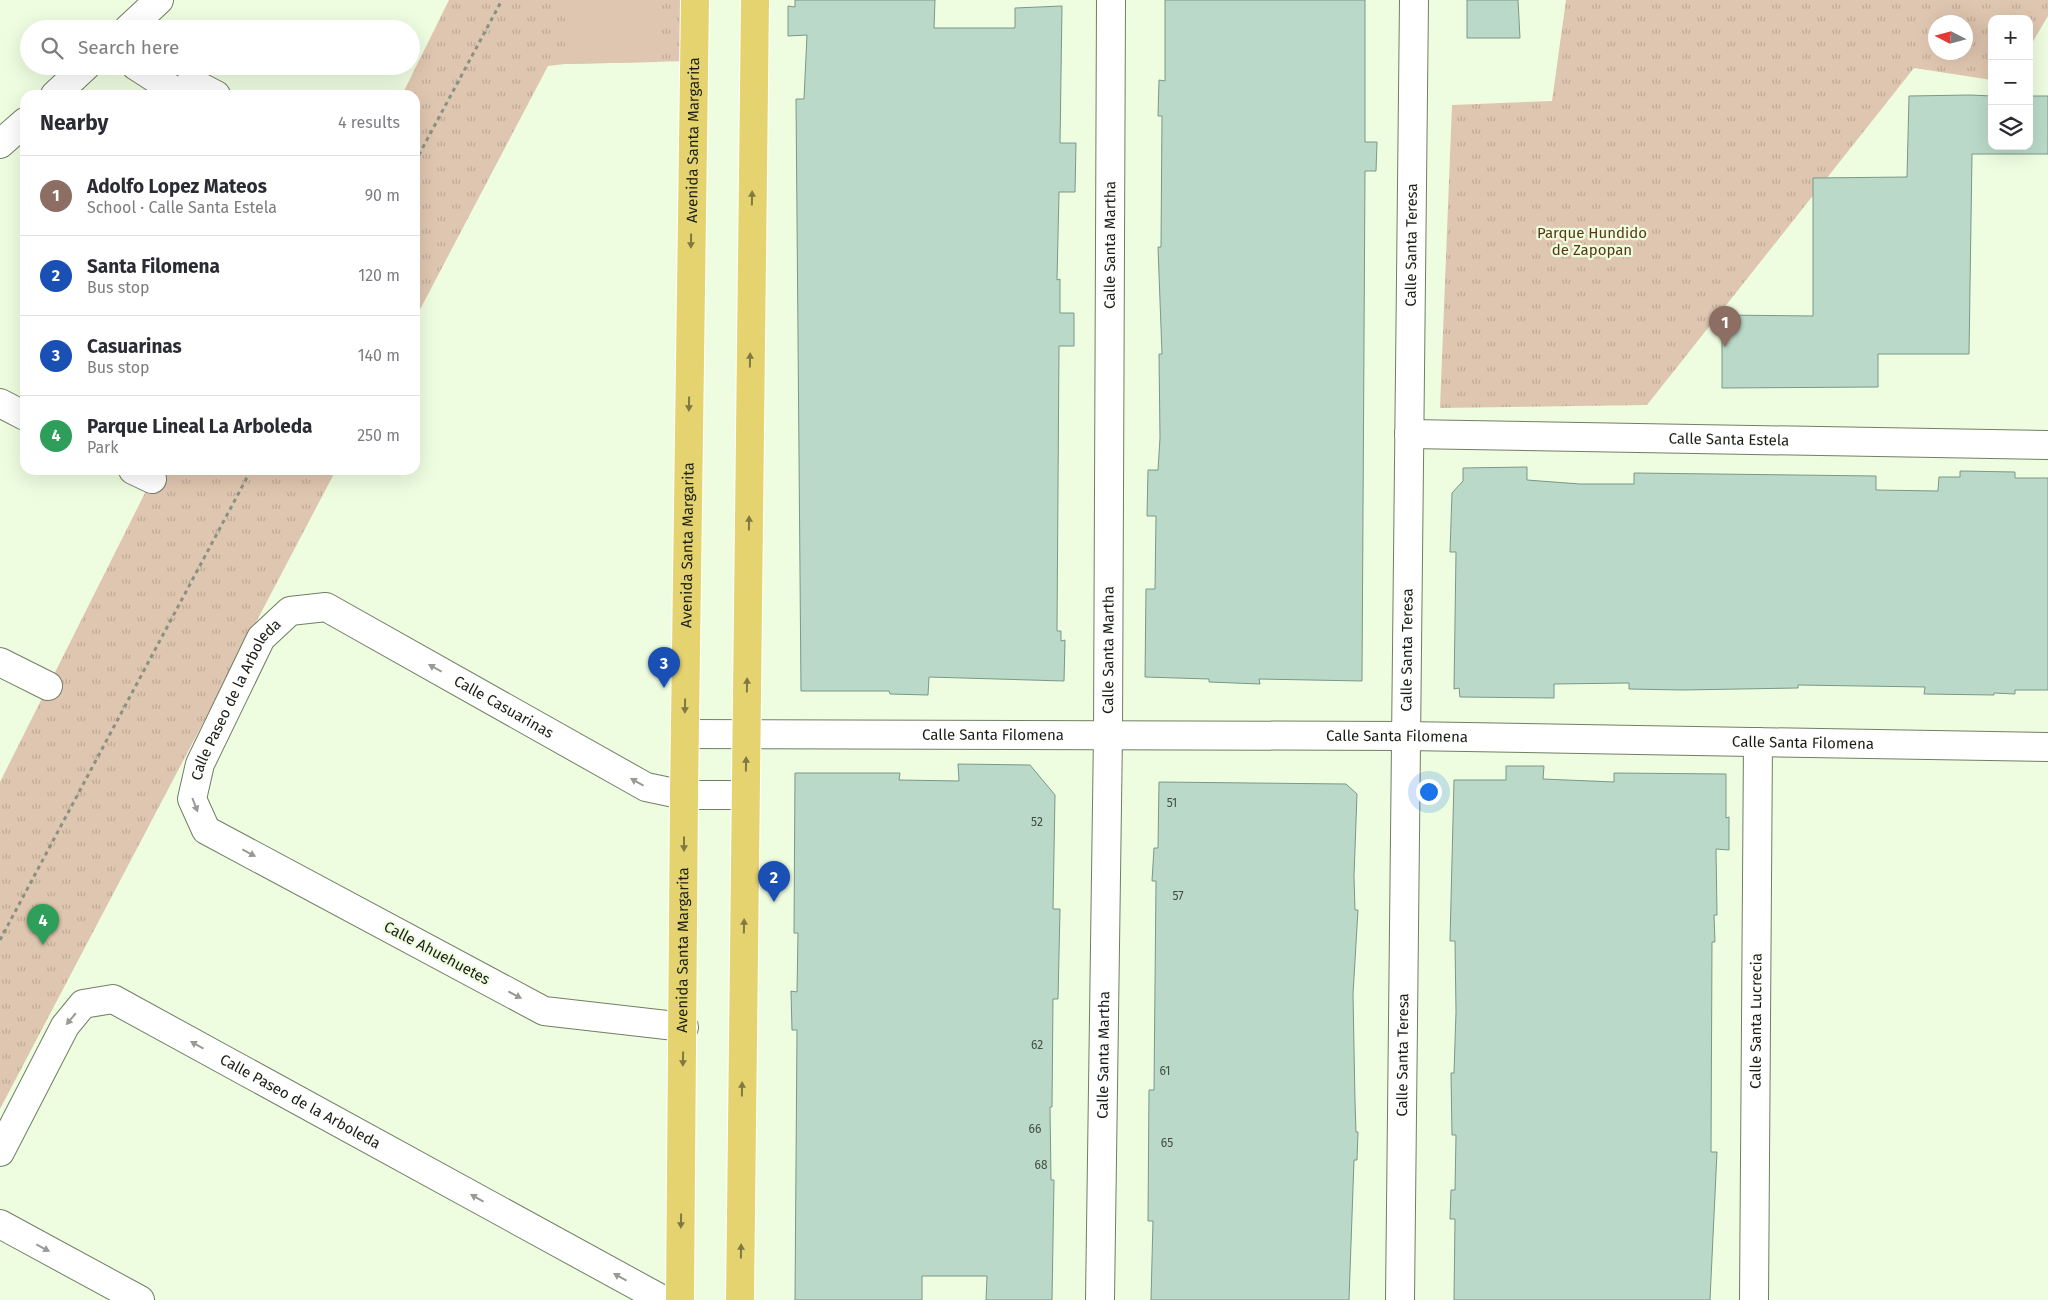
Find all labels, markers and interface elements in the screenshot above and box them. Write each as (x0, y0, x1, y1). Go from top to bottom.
north arrow (1928, 15, 1973, 60)
map controls (1988, 15, 2033, 150)
button: + (1988, 15, 2033, 60)
search box (20, 20, 420, 75)
icon: search (38, 34, 66, 62)
text: Search here (78, 36, 179, 59)
street label: Avenida Santa Margarita (683, 57, 703, 223)
button: − (1988, 60, 2033, 105)
button: layers (1988, 105, 2033, 150)
text: Nearby (40, 110, 108, 136)
text: 4 results (338, 113, 400, 132)
text: Adolfo Lopez Mateos (87, 175, 267, 198)
street label: Calle Santa Martha (1101, 181, 1119, 309)
street label: Calle Santa Teresa (1402, 183, 1421, 307)
text: 1 (52, 186, 60, 205)
text: 90 m (365, 186, 400, 205)
one-way arrow (749, 190, 757, 206)
text: School · Calle Santa Estela (87, 198, 277, 217)
park label: Parque Hundido de Zapopan (1537, 224, 1647, 259)
one-way arrow (687, 233, 695, 249)
text: Santa Filomena (87, 255, 220, 278)
text: 2 (52, 266, 60, 285)
text: 120 m (358, 266, 400, 285)
text: Bus stop (87, 278, 150, 297)
pin: 1 (1709, 306, 1741, 347)
text: Casuarinas (87, 335, 182, 358)
text: 3 (52, 346, 60, 365)
text: 140 m (358, 346, 400, 365)
one-way arrow (747, 352, 755, 368)
text: Bus stop (87, 358, 150, 377)
one-way arrow (685, 396, 693, 412)
text: Parque Lineal La Arboleda (87, 415, 312, 438)
text: 4 (51, 426, 61, 445)
text: 250 m (357, 426, 400, 445)
street label: Calle Santa Estela (1668, 429, 1789, 450)
text: Park (87, 438, 119, 457)
street label: Avenida Santa Margarita (677, 462, 698, 628)
one-way arrow (745, 515, 753, 531)
street label: Calle Santa Martha (1099, 586, 1118, 714)
street label: Calle Santa Teresa (1397, 588, 1417, 712)
street label: Calle Paseo de la Arboleda (188, 615, 285, 782)
pin: 3 (648, 647, 680, 688)
one-way arrow (428, 664, 441, 673)
street label: Calle Casuarinas (451, 672, 557, 742)
one-way arrow (743, 677, 751, 693)
one-way arrow (681, 698, 689, 714)
street label: Calle Santa Filomena (922, 726, 1064, 744)
street label: Calle Santa Filomena (1326, 727, 1468, 746)
street label: Calle Santa Filomena (1732, 733, 1874, 753)
one-way arrow (742, 756, 750, 772)
one-way arrow (630, 778, 645, 786)
your location (1416, 779, 1442, 805)
house number: 51 (1167, 796, 1177, 810)
one-way arrow (191, 798, 199, 813)
house number: 52 (1031, 815, 1043, 829)
one-way arrow (680, 836, 688, 852)
one-way arrow (242, 848, 255, 857)
pin: 2 (758, 861, 790, 902)
street label: Avenida Santa Margarita (673, 867, 692, 1033)
house number: 57 (1172, 889, 1184, 903)
pin: 4 (27, 904, 59, 945)
street label: Calle Ahuehuetes (381, 917, 493, 989)
one-way arrow (740, 918, 748, 934)
street label: Calle Santa Lucrecia (1747, 953, 1765, 1089)
one-way arrow (508, 991, 523, 999)
street label: Calle Santa Martha (1094, 991, 1113, 1119)
street label: Calle Santa Teresa (1393, 993, 1412, 1117)
one-way arrow (66, 1012, 77, 1025)
house number: 62 (1031, 1038, 1043, 1052)
one-way arrow (190, 1040, 204, 1049)
street label: Calle Paseo de la Arboleda (217, 1050, 384, 1153)
one-way arrow (679, 1051, 687, 1067)
house number: 61 (1159, 1064, 1171, 1078)
one-way arrow (738, 1081, 746, 1097)
house number: 66 (1029, 1122, 1041, 1136)
house number: 65 (1161, 1136, 1173, 1150)
house number: 68 (1034, 1158, 1048, 1172)
one-way arrow (471, 1194, 484, 1203)
one-way arrow (677, 1213, 685, 1229)
one-way arrow (36, 1243, 50, 1252)
one-way arrow (737, 1243, 745, 1259)
one-way arrow (613, 1272, 627, 1281)

